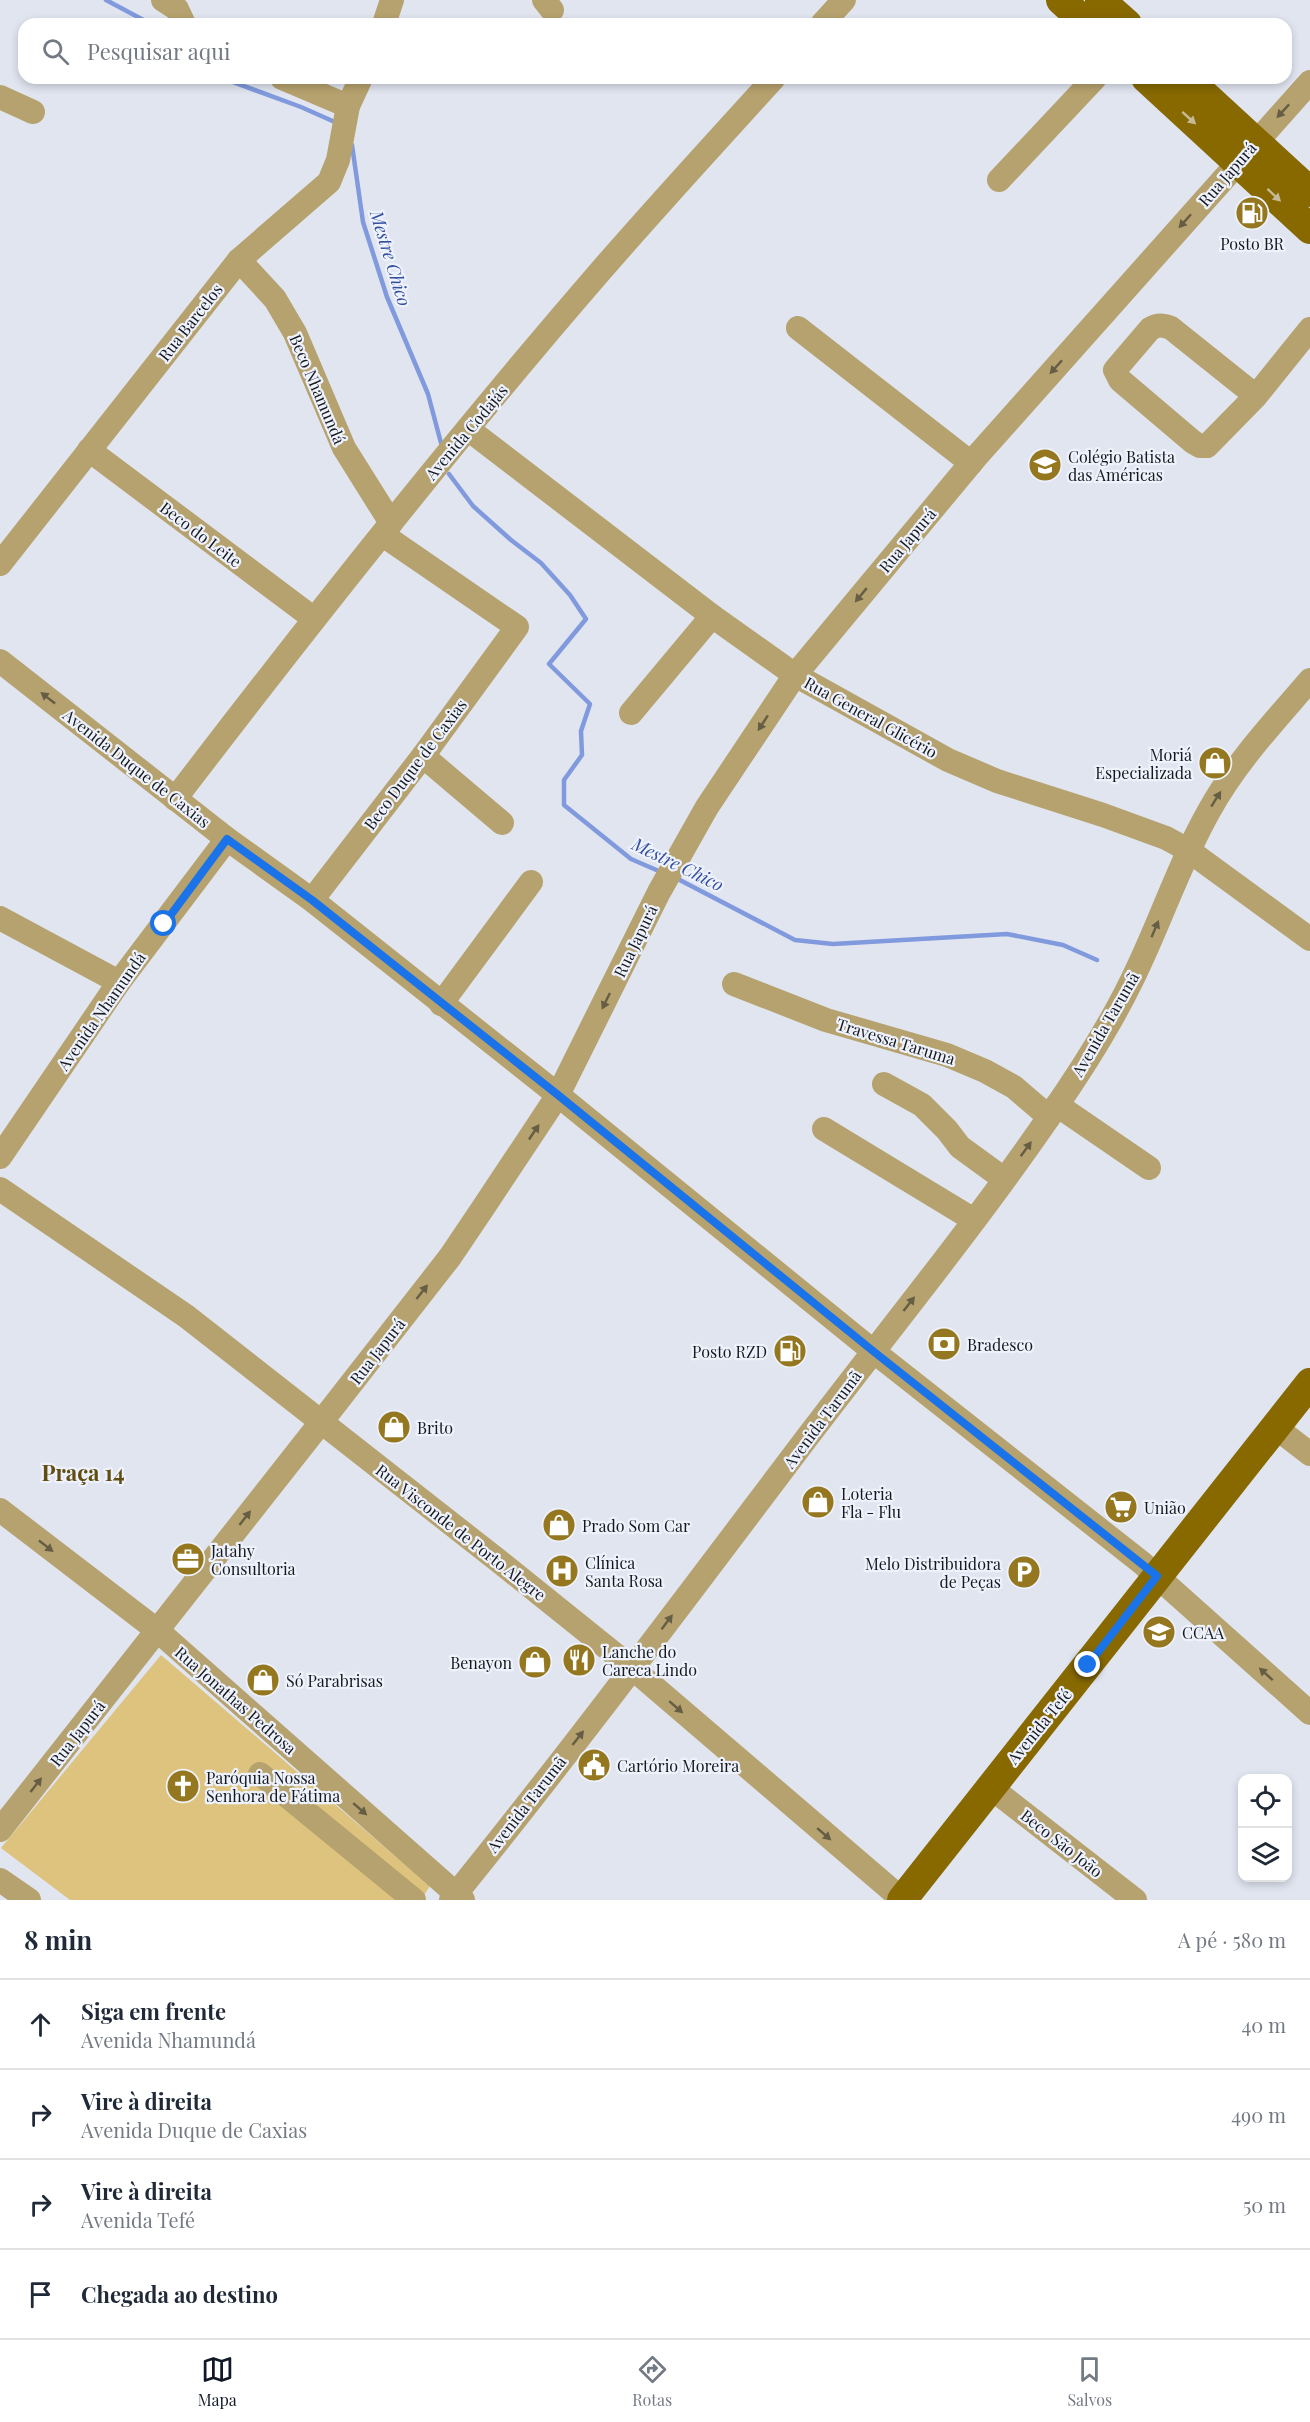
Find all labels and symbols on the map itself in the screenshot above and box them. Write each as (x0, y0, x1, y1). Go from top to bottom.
one-way arrow (1276, 104, 1290, 119)
one-way arrow (1182, 110, 1196, 124)
street label: Rua Japurá (1194, 138, 1261, 210)
one-way arrow (1266, 188, 1281, 201)
fuel station icon: Posto BR (1234, 195, 1270, 231)
water label: Mestre Chico (365, 206, 417, 309)
one-way arrow (1179, 213, 1192, 228)
place label: Posto BR (1220, 233, 1285, 254)
street label: Rua Barcelos (153, 279, 227, 365)
street label: Beco Nhamundá (285, 331, 351, 447)
one-way arrow (1050, 359, 1063, 374)
street label: Avenida Codajás (420, 380, 512, 485)
place label: Colégio Batista das Américas (1068, 446, 1175, 485)
school or university icon: Colégio Batista das Américas (1027, 447, 1063, 483)
street label: Beco do Leite (156, 497, 246, 571)
street label: Rua Japurá (874, 503, 940, 577)
one-way arrow (855, 587, 868, 602)
street label: Rua General Glicério (801, 672, 941, 762)
one-way arrow (40, 692, 56, 705)
street label: Beco Duque de Caxias (359, 694, 471, 834)
street label: Avenida Duque de Caxias (58, 703, 215, 832)
one-way arrow (757, 715, 769, 731)
place label: Moriá Especializada (1095, 744, 1192, 783)
shop icon: Moriá Especializada (1197, 745, 1233, 781)
one-way arrow (1210, 791, 1221, 807)
water label: Mestre Chico (627, 831, 728, 897)
street label: Rua Japurá (608, 901, 662, 981)
route start (150, 910, 176, 936)
one-way arrow (1150, 919, 1160, 937)
street label: Avenida Nhamundá (52, 948, 150, 1075)
street label: Avenida Tarumã (1066, 968, 1143, 1081)
one-way arrow (601, 993, 610, 1010)
street label: Travessa Taruma (834, 1013, 958, 1069)
one-way arrow (528, 1124, 539, 1141)
one-way arrow (1020, 1141, 1032, 1157)
one-way arrow (416, 1284, 429, 1300)
one-way arrow (902, 1297, 914, 1312)
street label: Rua Japurá (345, 1314, 409, 1388)
bank icon: Bradesco (926, 1326, 962, 1362)
fuel station icon: Posto RZD (772, 1333, 808, 1369)
place label: Bradesco (967, 1334, 1033, 1355)
place label: Posto RZD (692, 1341, 767, 1362)
street label: Avenida Tarumã (778, 1366, 866, 1473)
shop icon: Brito (376, 1409, 412, 1445)
place label: Brito (417, 1417, 453, 1438)
district label: Praça 14 (41, 1457, 125, 1487)
street label: Rua Visconde de Porto Alegre (372, 1459, 550, 1605)
place label: Loteria Fla - Flu (841, 1483, 901, 1522)
shop icon: Loteria Fla - Flu (800, 1484, 836, 1520)
supermarket icon: União (1103, 1489, 1139, 1525)
place label: União (1144, 1497, 1186, 1518)
shop icon: Prado Som Car (541, 1507, 577, 1543)
one-way arrow (238, 1511, 250, 1526)
place label: Prado Som Car (582, 1515, 690, 1536)
one-way arrow (39, 1539, 54, 1551)
place label: Jatahy Consultoria (210, 1540, 296, 1579)
office icon: Jatahy Consultoria (170, 1541, 206, 1577)
place label: Clínica Santa Rosa (585, 1552, 663, 1591)
hospital icon: Clínica Santa Rosa (544, 1553, 580, 1589)
place label: Melo Distribuidora de Peças (865, 1553, 1001, 1592)
parking icon: Melo Distribuidora de Peças (1006, 1554, 1042, 1590)
one-way arrow (661, 1614, 673, 1629)
school or university icon: CCAA (1141, 1614, 1177, 1650)
place label: CCAA (1182, 1622, 1225, 1643)
place label: Lanche do Careca Lindo (602, 1641, 697, 1680)
street label: Rua Jonathas Pedrosa (171, 1642, 301, 1758)
restaurant icon: Lanche do Careca Lindo (561, 1642, 597, 1678)
shop icon: Benayon (517, 1644, 553, 1680)
route end (1074, 1651, 1100, 1677)
place label: Benayon (450, 1652, 512, 1673)
shop icon: Só Parabrisas (245, 1662, 281, 1698)
one-way arrow (1259, 1667, 1274, 1681)
place label: Só Parabrisas (286, 1670, 383, 1691)
street label: Avenida Tefé (1001, 1684, 1076, 1769)
street label: Rua Japurá (45, 1696, 109, 1770)
one-way arrow (668, 1700, 684, 1713)
one-way arrow (571, 1730, 584, 1746)
public building icon: Cartório Moreira (576, 1747, 612, 1783)
street label: Avenida Tarumã (481, 1751, 570, 1857)
place label: Cartório Moreira (617, 1755, 739, 1776)
place label: Paróquia Nossa Senhora de Fátima (206, 1767, 340, 1806)
church icon: Paróquia Nossa Senhora de Fátima (165, 1768, 201, 1804)
one-way arrow (30, 1777, 42, 1792)
one-way arrow (352, 1802, 367, 1816)
street label: Beco São João (1017, 1804, 1107, 1882)
one-way arrow (816, 1827, 831, 1840)

